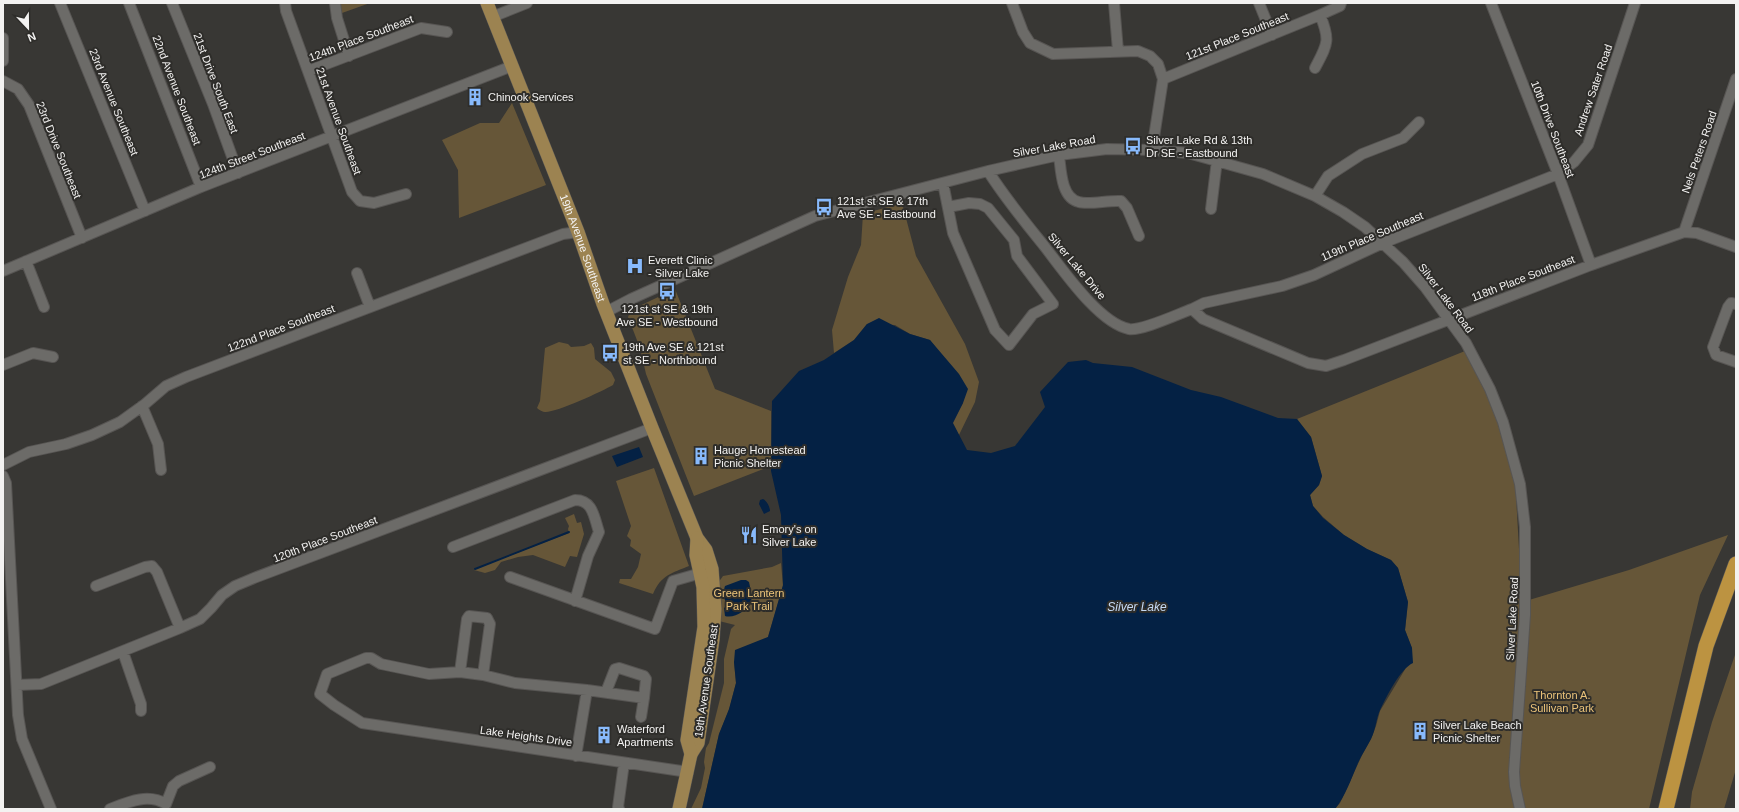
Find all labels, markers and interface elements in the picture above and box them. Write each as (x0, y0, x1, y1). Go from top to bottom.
north arrow (8, 8, 48, 48)
street label: 121st Place Southeast (1184, 10, 1290, 62)
street label: 124th Place Southeast (307, 13, 415, 63)
text: N (26, 30, 38, 44)
street label: 21st Drive South East (191, 31, 241, 135)
street label: 22nd Avenue Southeast (151, 33, 203, 147)
street label: Andrew Sater Road (1572, 43, 1614, 137)
street label: 23rd Avenue Southeast (87, 47, 141, 157)
street label: 21st Avenue Southeast (314, 66, 364, 176)
street label: 10th Drive Southeast (1529, 79, 1577, 179)
building icon: Chinook Services (465, 87, 485, 107)
place label: Chinook Services (488, 91, 574, 103)
street label: 23rd Drive Southeast (34, 100, 84, 200)
street label: Nels Peters Road (1679, 109, 1719, 195)
street label: 124th Street Southeast (197, 129, 307, 181)
street label: Silver Lake Road (1012, 133, 1096, 159)
place label: Silver Lake Rd & 13th Dr SE - Eastbound (1146, 134, 1252, 159)
bus stop icon: Silver Lake Rd & 13th Dr SE - Eastbound (1123, 136, 1143, 156)
street label: 19th Avenue Southeast (558, 192, 608, 303)
place label: 121st st SE & 17th Ave SE - Eastbound (837, 195, 936, 220)
bus stop icon: 121st st SE & 17th Ave SE - Eastbound (814, 197, 834, 217)
street label: 119th Place Southeast (1319, 209, 1425, 263)
street label: Silver Lake Drive (1046, 230, 1108, 302)
street label: 118th Place Southeast (1470, 253, 1576, 303)
place label: Everett Clinic - Silver Lake (648, 254, 713, 279)
hospital icon: Everett Clinic - Silver Lake (625, 256, 645, 276)
street label: Silver Lake Road (1416, 261, 1476, 335)
bus stop icon: 121st st SE & 19th Ave SE - Westbound (657, 281, 677, 301)
street label: 122nd Place Southeast (226, 302, 336, 354)
place label: 121st st SE & 19th Ave SE - Westbound (616, 303, 718, 328)
place label: 19th Ave SE & 121st st SE - Northbound (623, 341, 724, 366)
bus stop icon: 19th Ave SE & 121st st SE - Northbound (600, 343, 620, 363)
place label: Hauge Homestead Picnic Shelter (714, 444, 806, 469)
building icon: Hauge Homestead Picnic Shelter (691, 446, 711, 466)
street label: 120th Place Southeast (271, 514, 379, 564)
place label: Emory's on Silver Lake (762, 523, 817, 548)
restaurant icon: Emory's on Silver Lake (739, 525, 759, 545)
street label: Silver Lake Road (1504, 577, 1520, 661)
park label: Green Lantern Park Trail (714, 587, 784, 612)
water label: Silver Lake (1107, 600, 1167, 614)
street label: 19th Avenue Southeast (692, 624, 720, 738)
park label: Thornton A. Sullivan Park (1530, 689, 1595, 714)
place label: Silver Lake Beach Picnic Shelter (1433, 719, 1522, 744)
building icon: Silver Lake Beach Picnic Shelter (1410, 721, 1430, 741)
place label: Waterford Apartments (617, 723, 674, 748)
street label: Lake Heights Drive (479, 724, 573, 748)
building icon: Waterford Apartments (594, 725, 614, 745)

